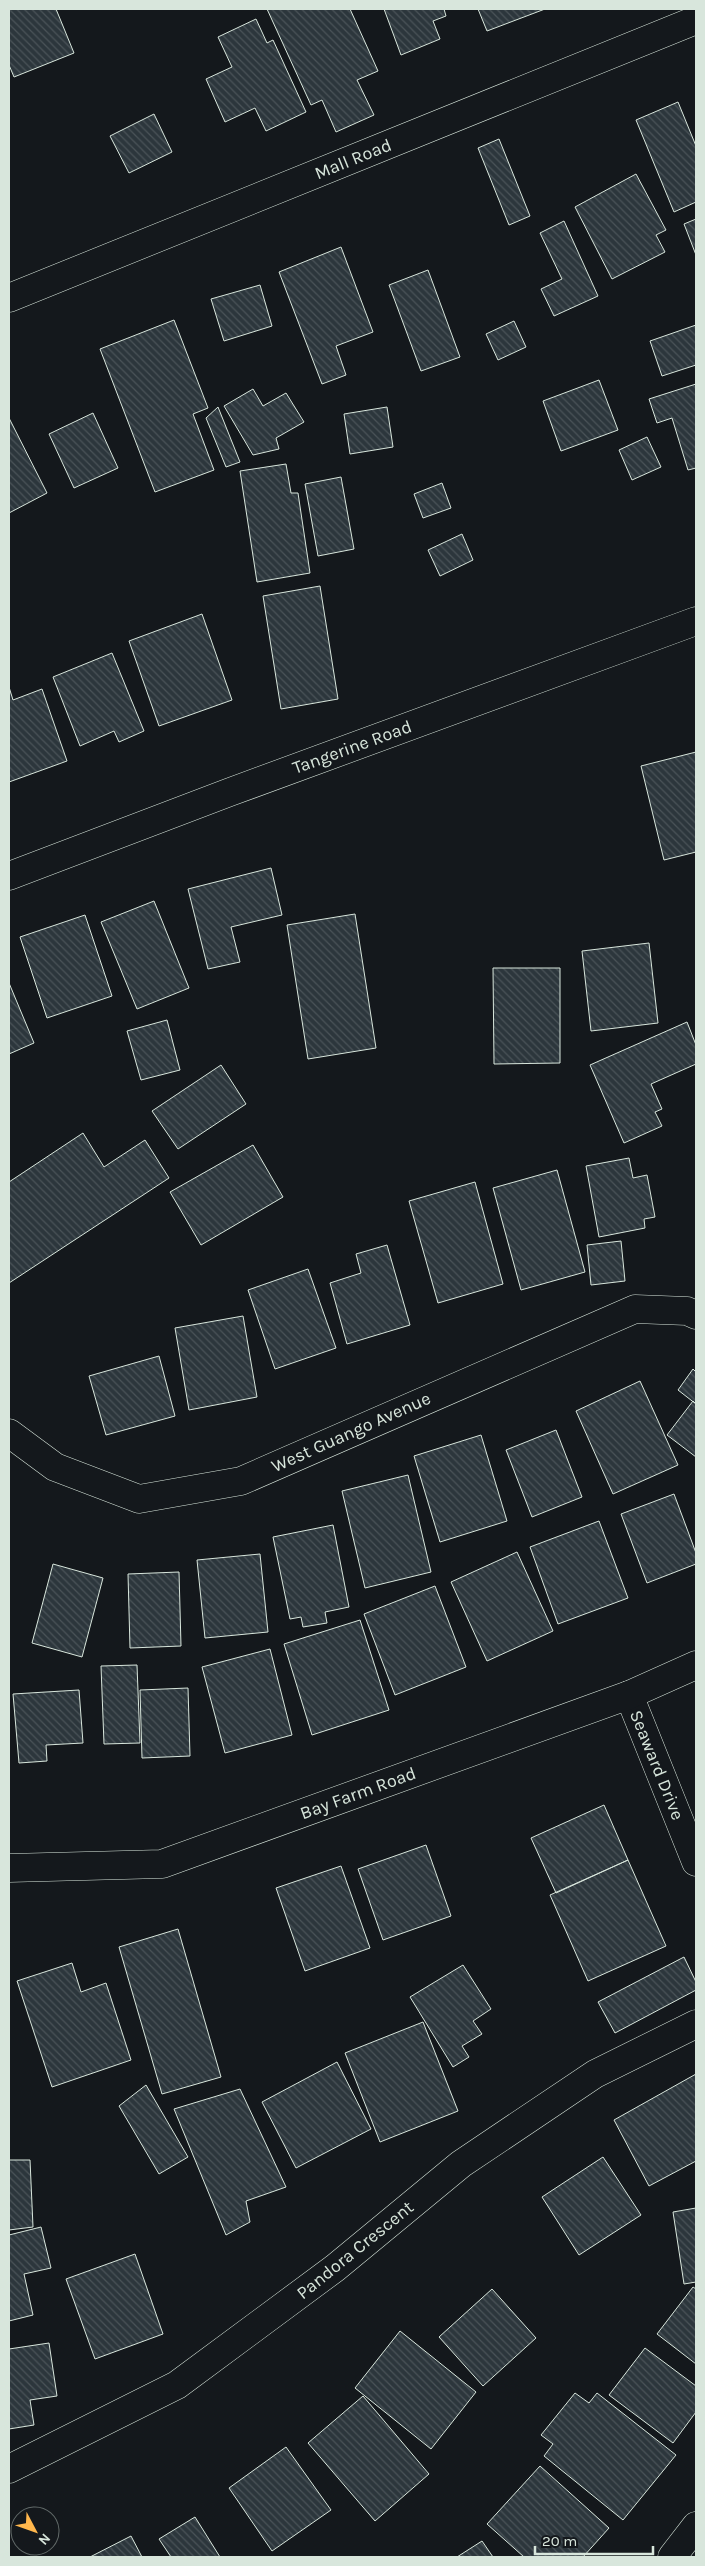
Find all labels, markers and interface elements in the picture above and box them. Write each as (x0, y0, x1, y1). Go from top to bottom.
street label: Mall Road (311, 134, 395, 184)
street label: Tangerine Road (289, 715, 415, 779)
street label: West Guango Avenue (268, 1387, 434, 1477)
street label: Seaward Drive (625, 1707, 689, 1823)
street label: Bay Farm Road (297, 1762, 419, 1824)
street label: Pandora Crescent (292, 2196, 418, 2304)
north arrow (10, 2506, 60, 2556)
scale bar (535, 2524, 652, 2556)
text: N (35, 2530, 54, 2549)
text: 20 m (542, 2532, 577, 2550)

